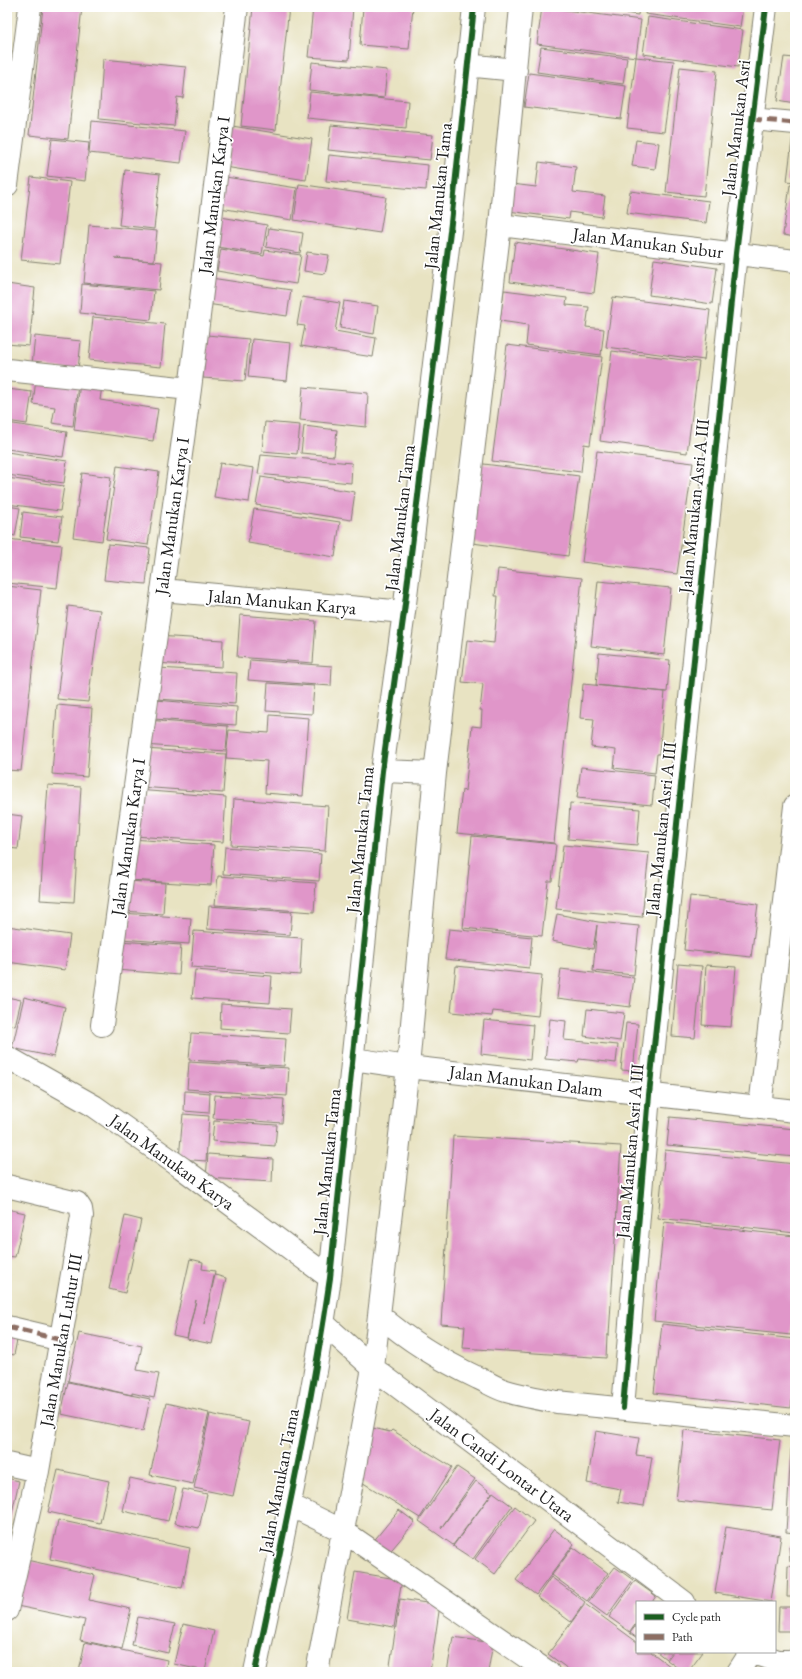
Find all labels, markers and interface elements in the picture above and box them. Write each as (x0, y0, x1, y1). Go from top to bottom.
street label: Jalan Manukan Asri (715, 58, 755, 199)
street label: Jalan Manukan Karya I (192, 115, 235, 277)
street label: Jalan Manukan Tama (418, 121, 457, 272)
street label: Jalan Manukan Subur (570, 222, 725, 263)
street label: Jalan Manukan Asri A III (673, 418, 714, 596)
street label: Jalan Manukan Karya I (149, 436, 194, 598)
street label: Jalan Manukan Tama (379, 443, 420, 594)
street label: Jalan Manukan Karya (205, 583, 358, 620)
street label: Jalan Manukan Asri A III (640, 741, 681, 919)
street label: Jalan Manukan Karya I (105, 757, 150, 919)
street label: Jalan Manukan Tama (340, 765, 379, 916)
street label: Jalan Manukan Dalam (446, 1059, 604, 1101)
street label: Jalan Manukan Asri A III (610, 1063, 649, 1241)
street label: Jalan Manukan Tama (307, 1087, 346, 1238)
street label: Jalan Manukan Karya (104, 1107, 240, 1215)
street label: Jalan Manukan Luhur III (34, 1252, 87, 1430)
street label: Jalan Candi Lontar Utara (424, 1401, 580, 1527)
street label: Jalan Manukan Tama (253, 1406, 304, 1557)
legend (636, 1601, 776, 1653)
text: Cycle path (672, 1609, 721, 1625)
text: Path (672, 1629, 693, 1645)

